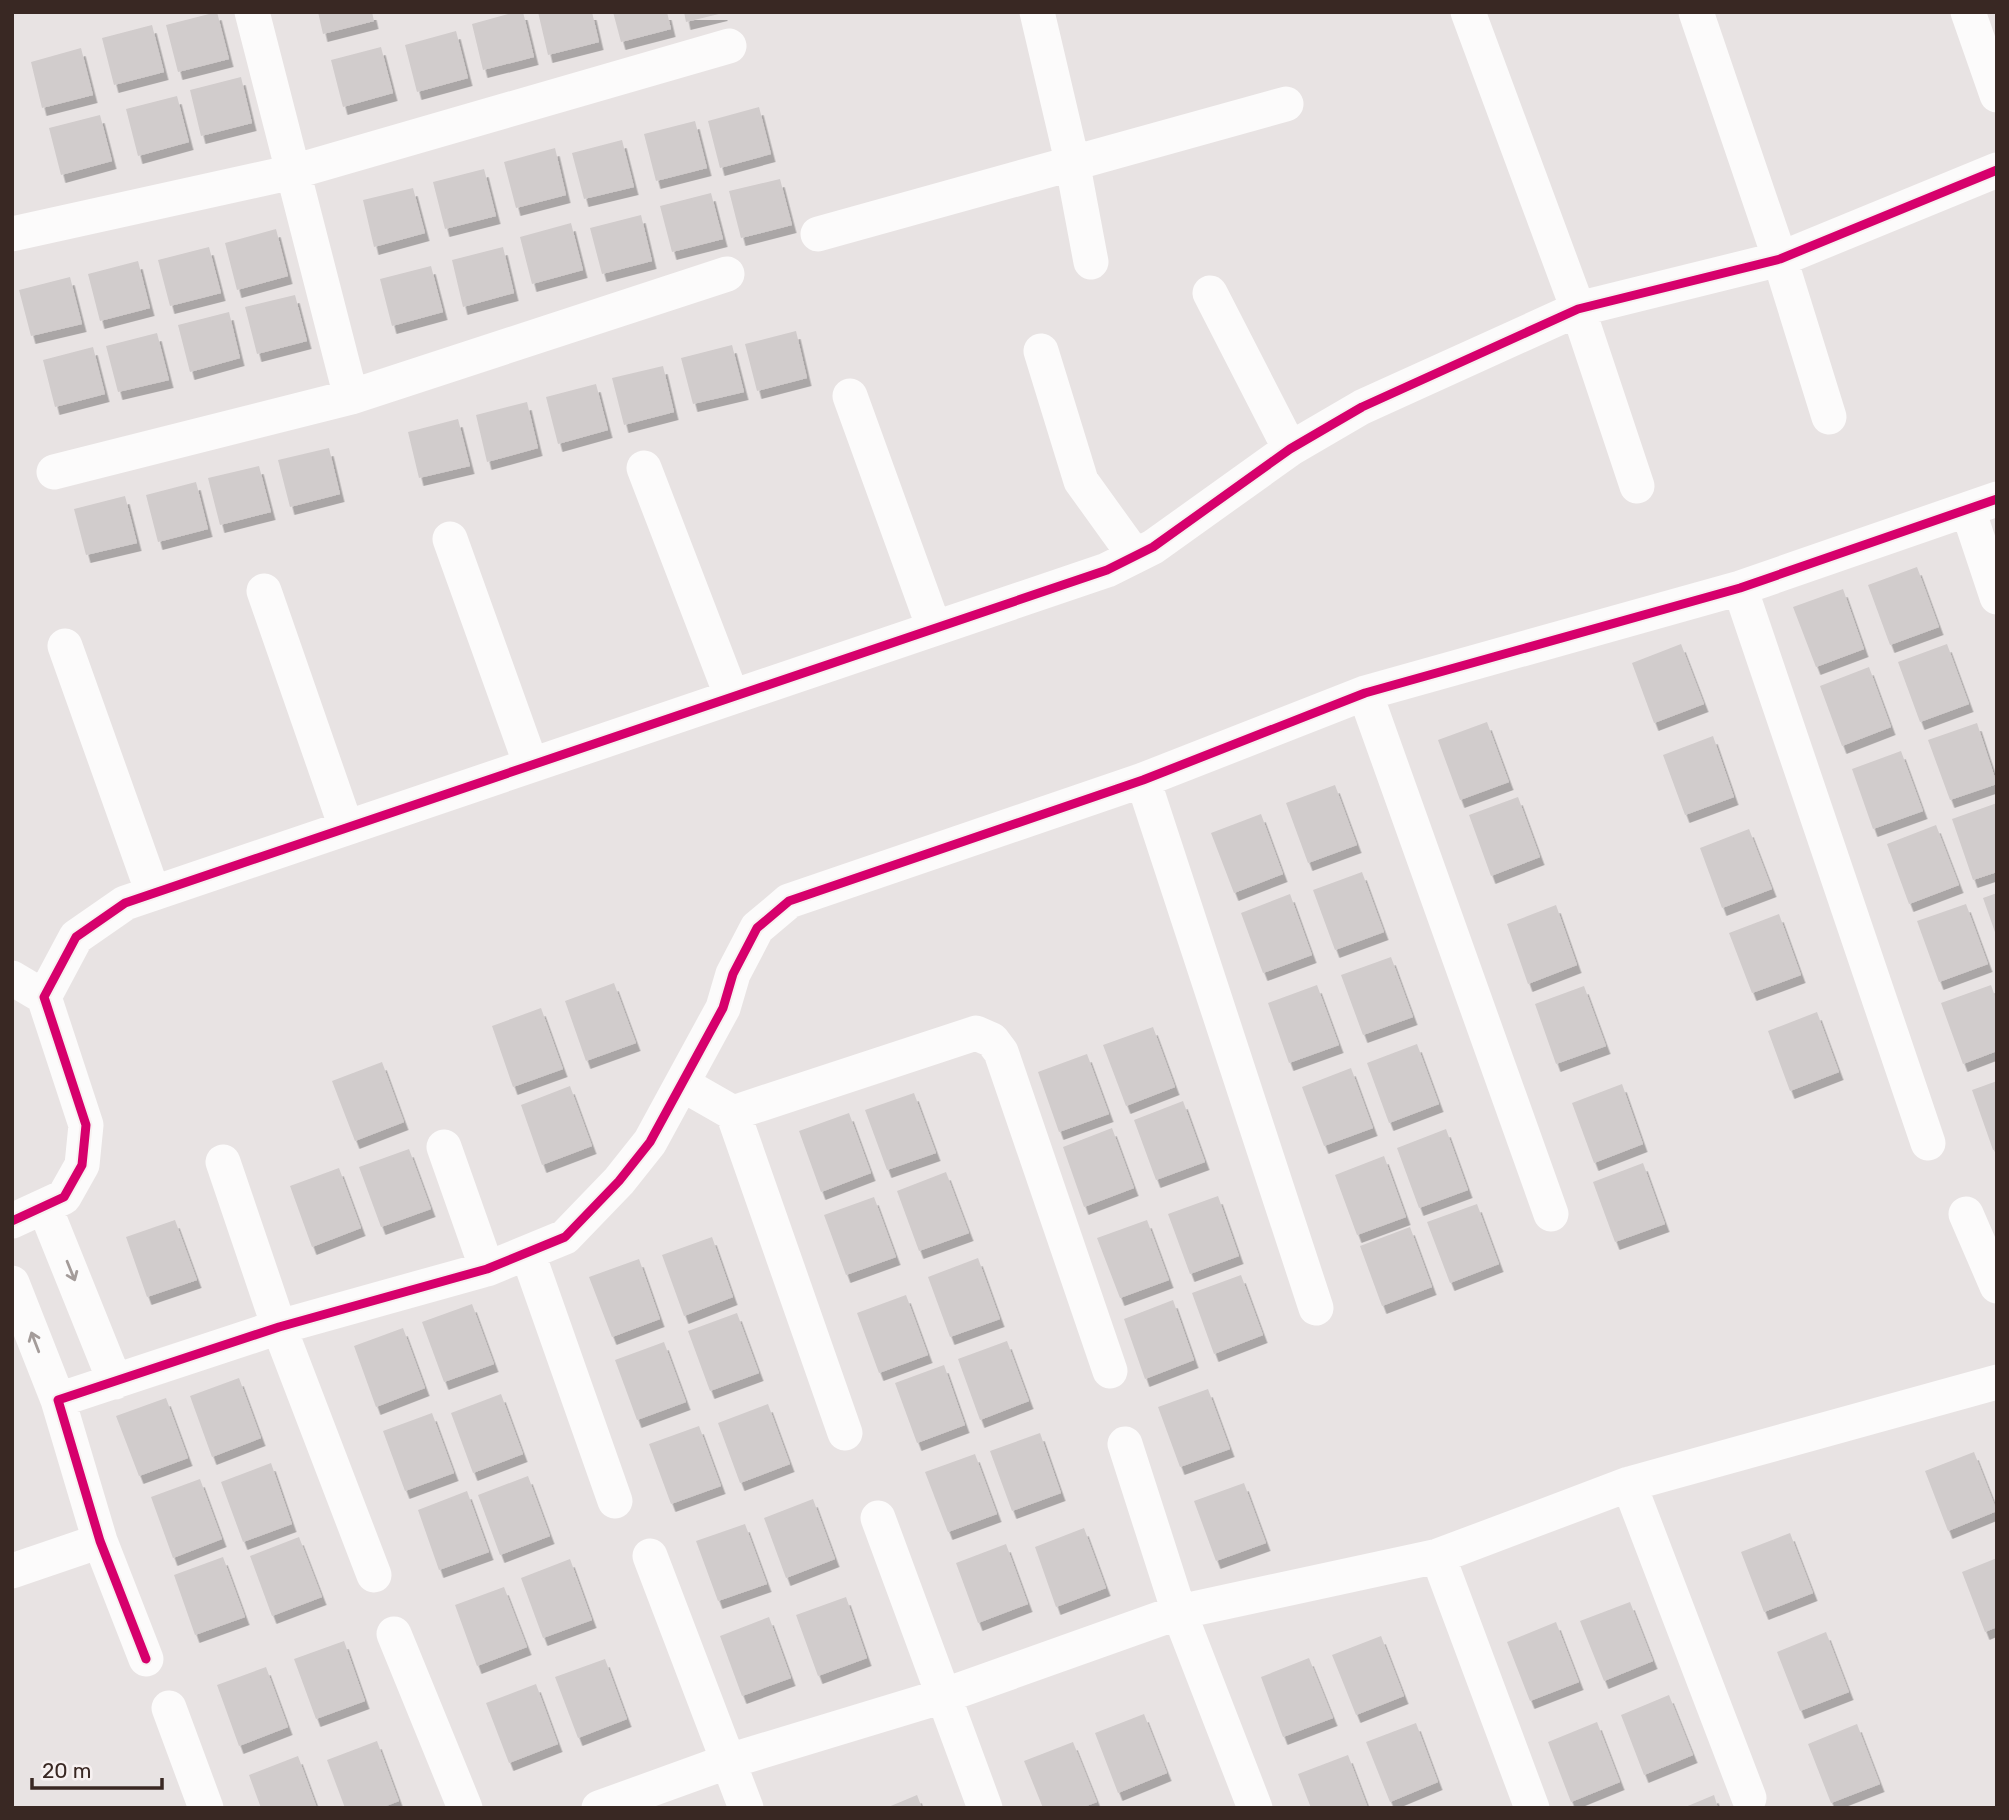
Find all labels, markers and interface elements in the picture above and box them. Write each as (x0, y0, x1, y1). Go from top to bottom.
one-way arrow (65, 1260, 78, 1281)
one-way arrow (27, 1332, 40, 1353)
scale bar (32, 1746, 161, 1790)
text: 20 m (42, 1758, 91, 1783)

